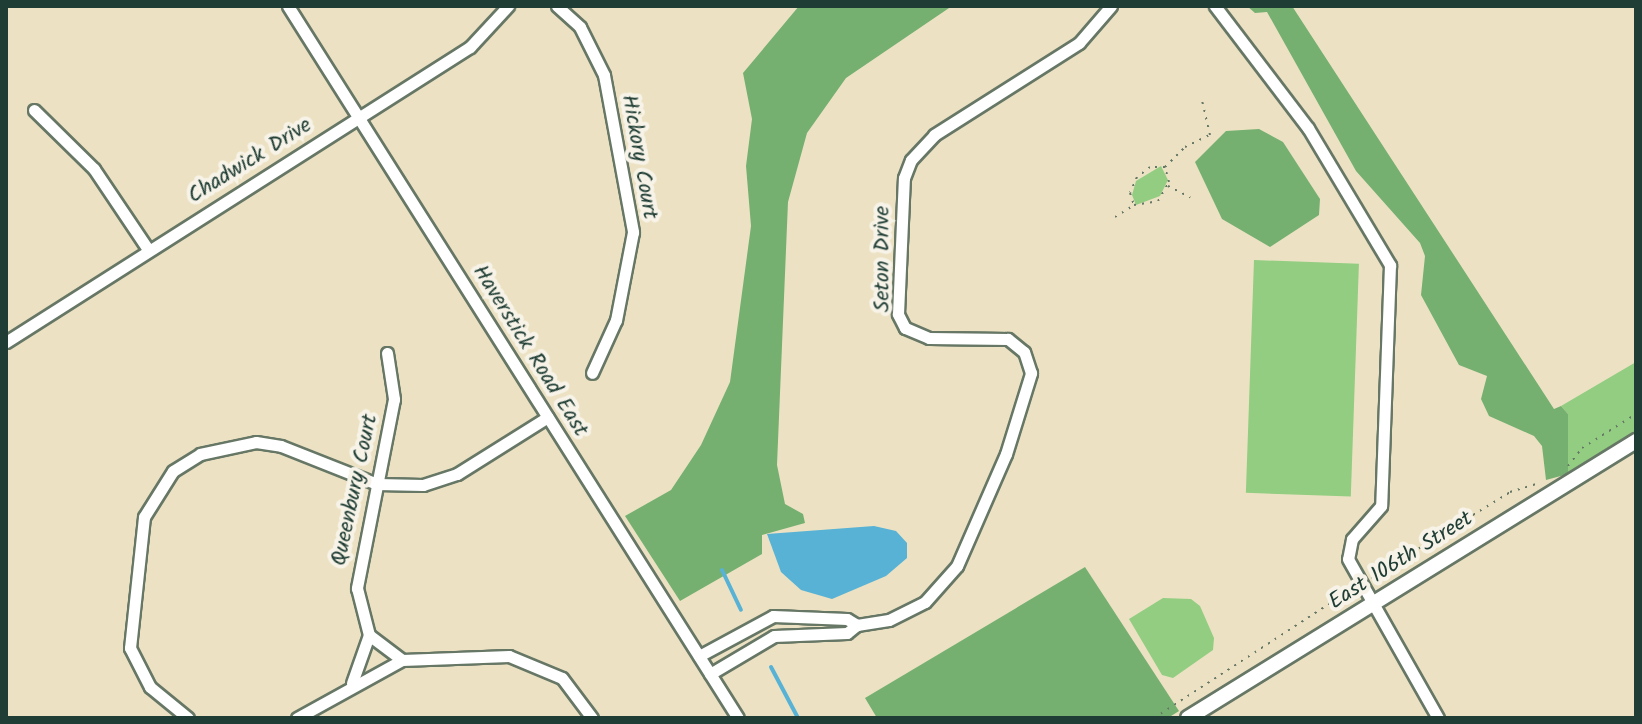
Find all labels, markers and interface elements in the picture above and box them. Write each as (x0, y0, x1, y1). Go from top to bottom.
street label: Hickory Court (615, 93, 663, 221)
street label: Chadwick Drive (183, 112, 317, 210)
street label: Seton Drive (870, 206, 896, 312)
street label: Haverstick Road East (466, 260, 594, 442)
street label: Queenbury Court (326, 412, 384, 568)
street label: East 106th Street (1324, 506, 1478, 616)

